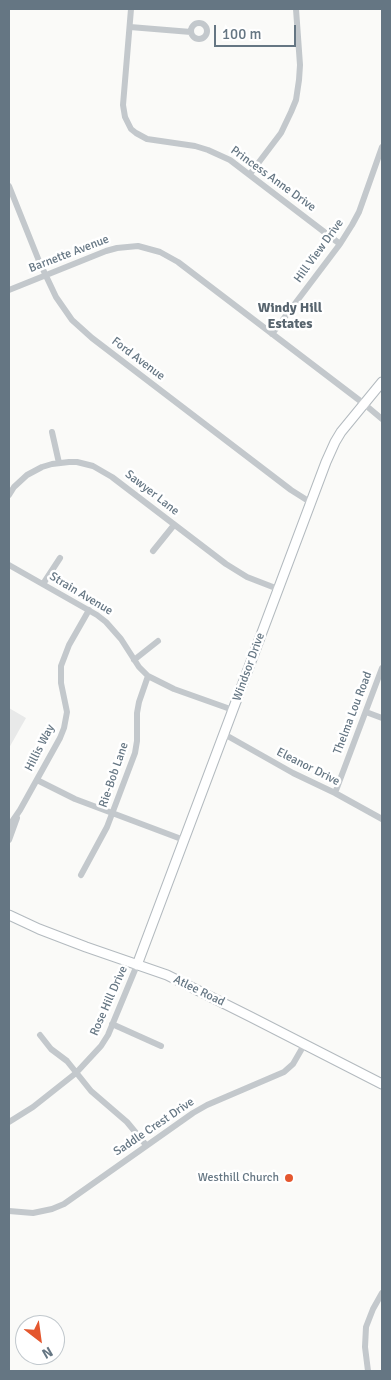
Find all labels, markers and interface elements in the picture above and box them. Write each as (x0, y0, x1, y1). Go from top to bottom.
scale bar (216, 15, 298, 47)
text: 100 m (222, 25, 262, 43)
street label: Princess Anne Drive (228, 143, 318, 215)
street label: Hill View Drive (291, 216, 347, 286)
street label: Barnette Avenue (27, 232, 111, 276)
district label: Windy Hill Estates (258, 300, 322, 332)
street label: Ford Avenue (109, 334, 167, 384)
street label: Sawyer Lane (122, 467, 182, 519)
street label: Strain Avenue (47, 569, 115, 619)
street label: Windsor Drive (230, 631, 268, 703)
street label: Thelma Lou Road (331, 670, 375, 756)
street label: Hillis Way (22, 722, 58, 774)
street label: Rie-Bob Lane (96, 741, 132, 809)
street label: Eleanor Drive (274, 745, 342, 789)
street label: Rose Hill Drive (87, 964, 131, 1038)
street label: Atlee Road (171, 972, 227, 1010)
street label: Saddle Crest Drive (111, 1095, 197, 1159)
place label: Westhill Church (198, 1171, 279, 1185)
marker: Westhill Church (283, 1172, 295, 1184)
north arrow (15, 1315, 65, 1365)
text: N (39, 1343, 56, 1362)

